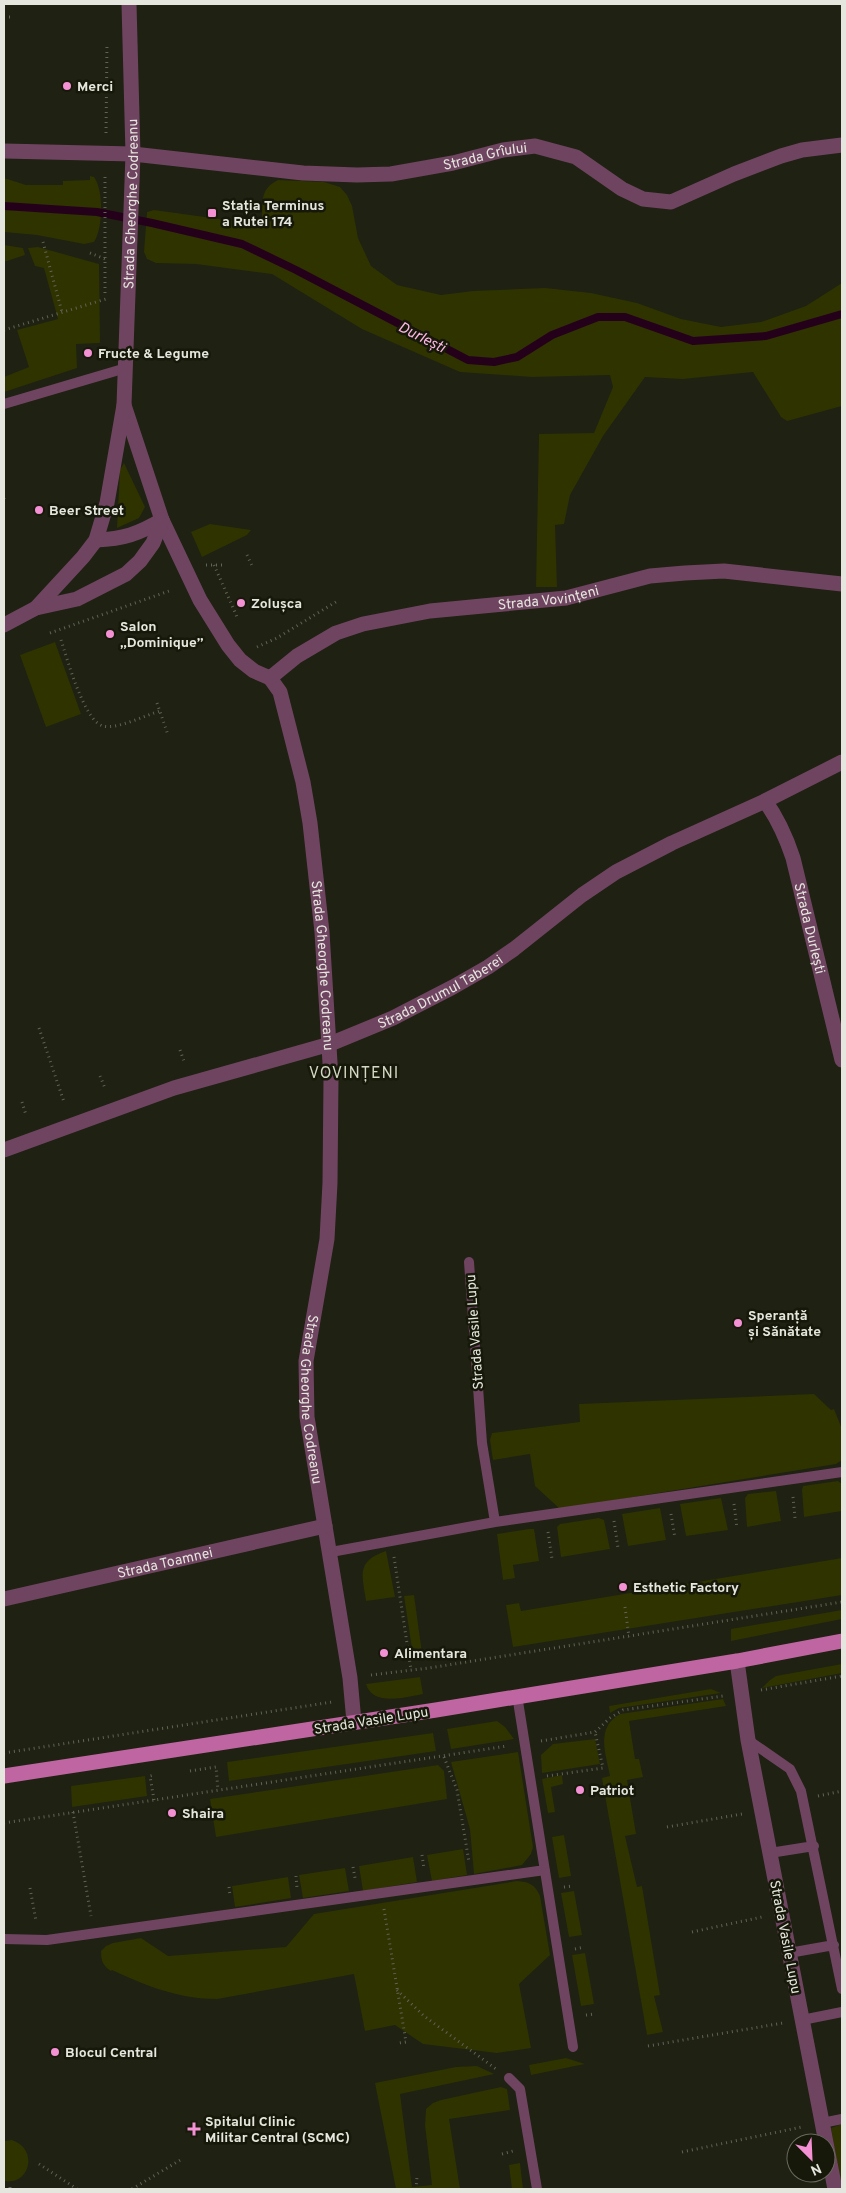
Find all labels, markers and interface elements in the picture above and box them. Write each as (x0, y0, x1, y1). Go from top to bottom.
place label: Merci (77, 79, 113, 96)
marker: Merci (61, 80, 73, 92)
street label: Strada Gheorghe Codreanu (121, 118, 143, 289)
street label: Strada Grîului (442, 140, 528, 175)
place label: Stația Terminus a Rutei 174 (222, 198, 324, 231)
marker: Stația Terminus a Rutei 174 (206, 207, 218, 219)
water label: Durlești (395, 318, 449, 359)
place label: Fructe & Legume (98, 346, 209, 363)
marker: Fructe & Legume (82, 347, 94, 359)
place label: Beer Street (49, 503, 124, 520)
marker: Beer Street (33, 504, 45, 516)
street label: Strada Vovințeni (497, 583, 601, 614)
place label: Zolușca (251, 596, 302, 613)
marker: Zolușca (235, 597, 247, 609)
place label: Salon „Dominique” (120, 619, 204, 652)
marker: Salon „Dominique” (104, 628, 116, 640)
street label: Strada Gheorghe Codreanu (306, 880, 336, 1051)
street label: Strada Durlești (789, 881, 828, 976)
street label: Strada Drumul Taberei (375, 952, 507, 1033)
district label: VOVINȚENI (309, 1064, 399, 1084)
street label: Strada Vasile Lupu (463, 1274, 488, 1390)
place label: Speranță și Sănătate (748, 1308, 821, 1341)
street label: Strada Gheorghe Codreanu (296, 1313, 325, 1485)
marker: Speranță și Sănătate (732, 1317, 744, 1329)
street label: Strada Toamnei (116, 1545, 215, 1583)
place label: Esthetic Factory (633, 1580, 739, 1597)
marker: Esthetic Factory (617, 1581, 629, 1593)
place label: Alimentara (394, 1646, 467, 1663)
marker: Alimentara (378, 1647, 390, 1659)
street label: Strada Vasile Lupu (313, 1704, 430, 1739)
place label: Patriot (590, 1783, 634, 1800)
marker: Patriot (574, 1784, 586, 1796)
place label: Shaira (182, 1806, 224, 1823)
marker: Shaira (166, 1807, 178, 1819)
street label: Strada Vasile Lupu (765, 1879, 804, 1996)
place label: Blocul Central (65, 2045, 157, 2062)
marker: Blocul Central (49, 2046, 61, 2058)
place label: Spitalul Clinic Militar Central (SCMC) (205, 2114, 350, 2147)
marker: Spitalul Clinic Militar Central (SCMC) (187, 2122, 201, 2136)
north arrow (786, 2133, 836, 2183)
text: N (808, 2159, 824, 2178)

